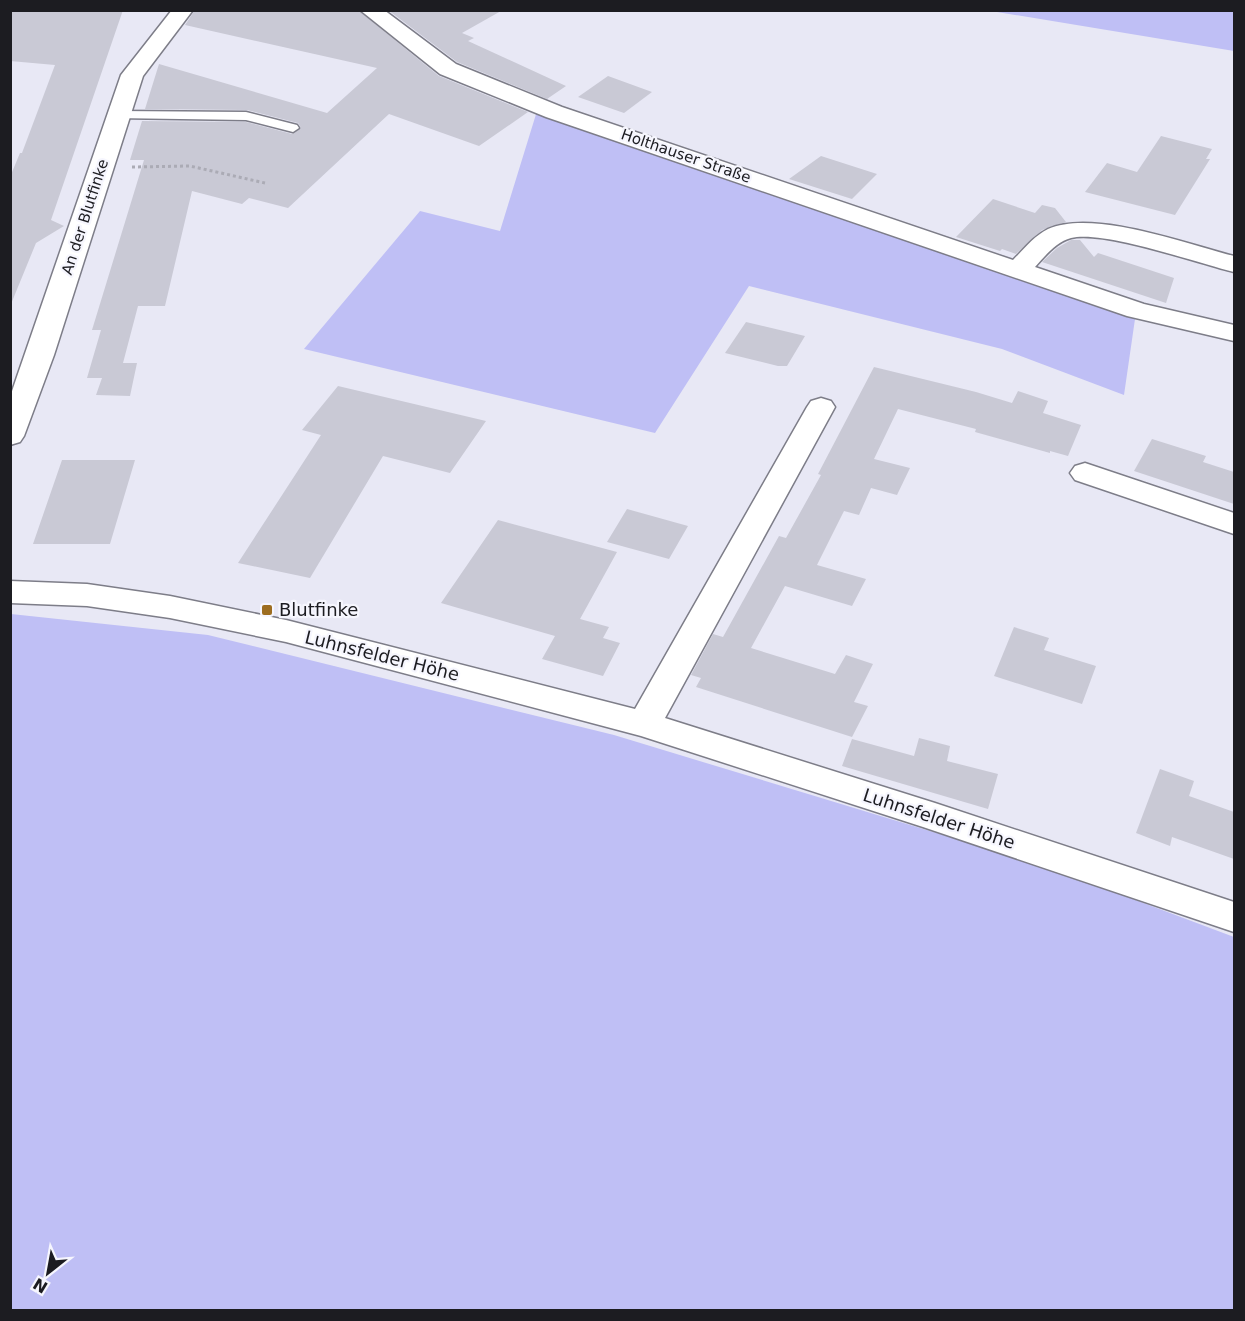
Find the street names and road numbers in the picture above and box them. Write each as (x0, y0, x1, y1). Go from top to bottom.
street label: Holthauser Straße (619, 125, 753, 187)
street label: An der Blutfinke (58, 157, 112, 277)
street label: Luhnsfelder Höhe (303, 626, 462, 685)
street label: Luhnsfelder Höhe (861, 784, 1018, 853)

